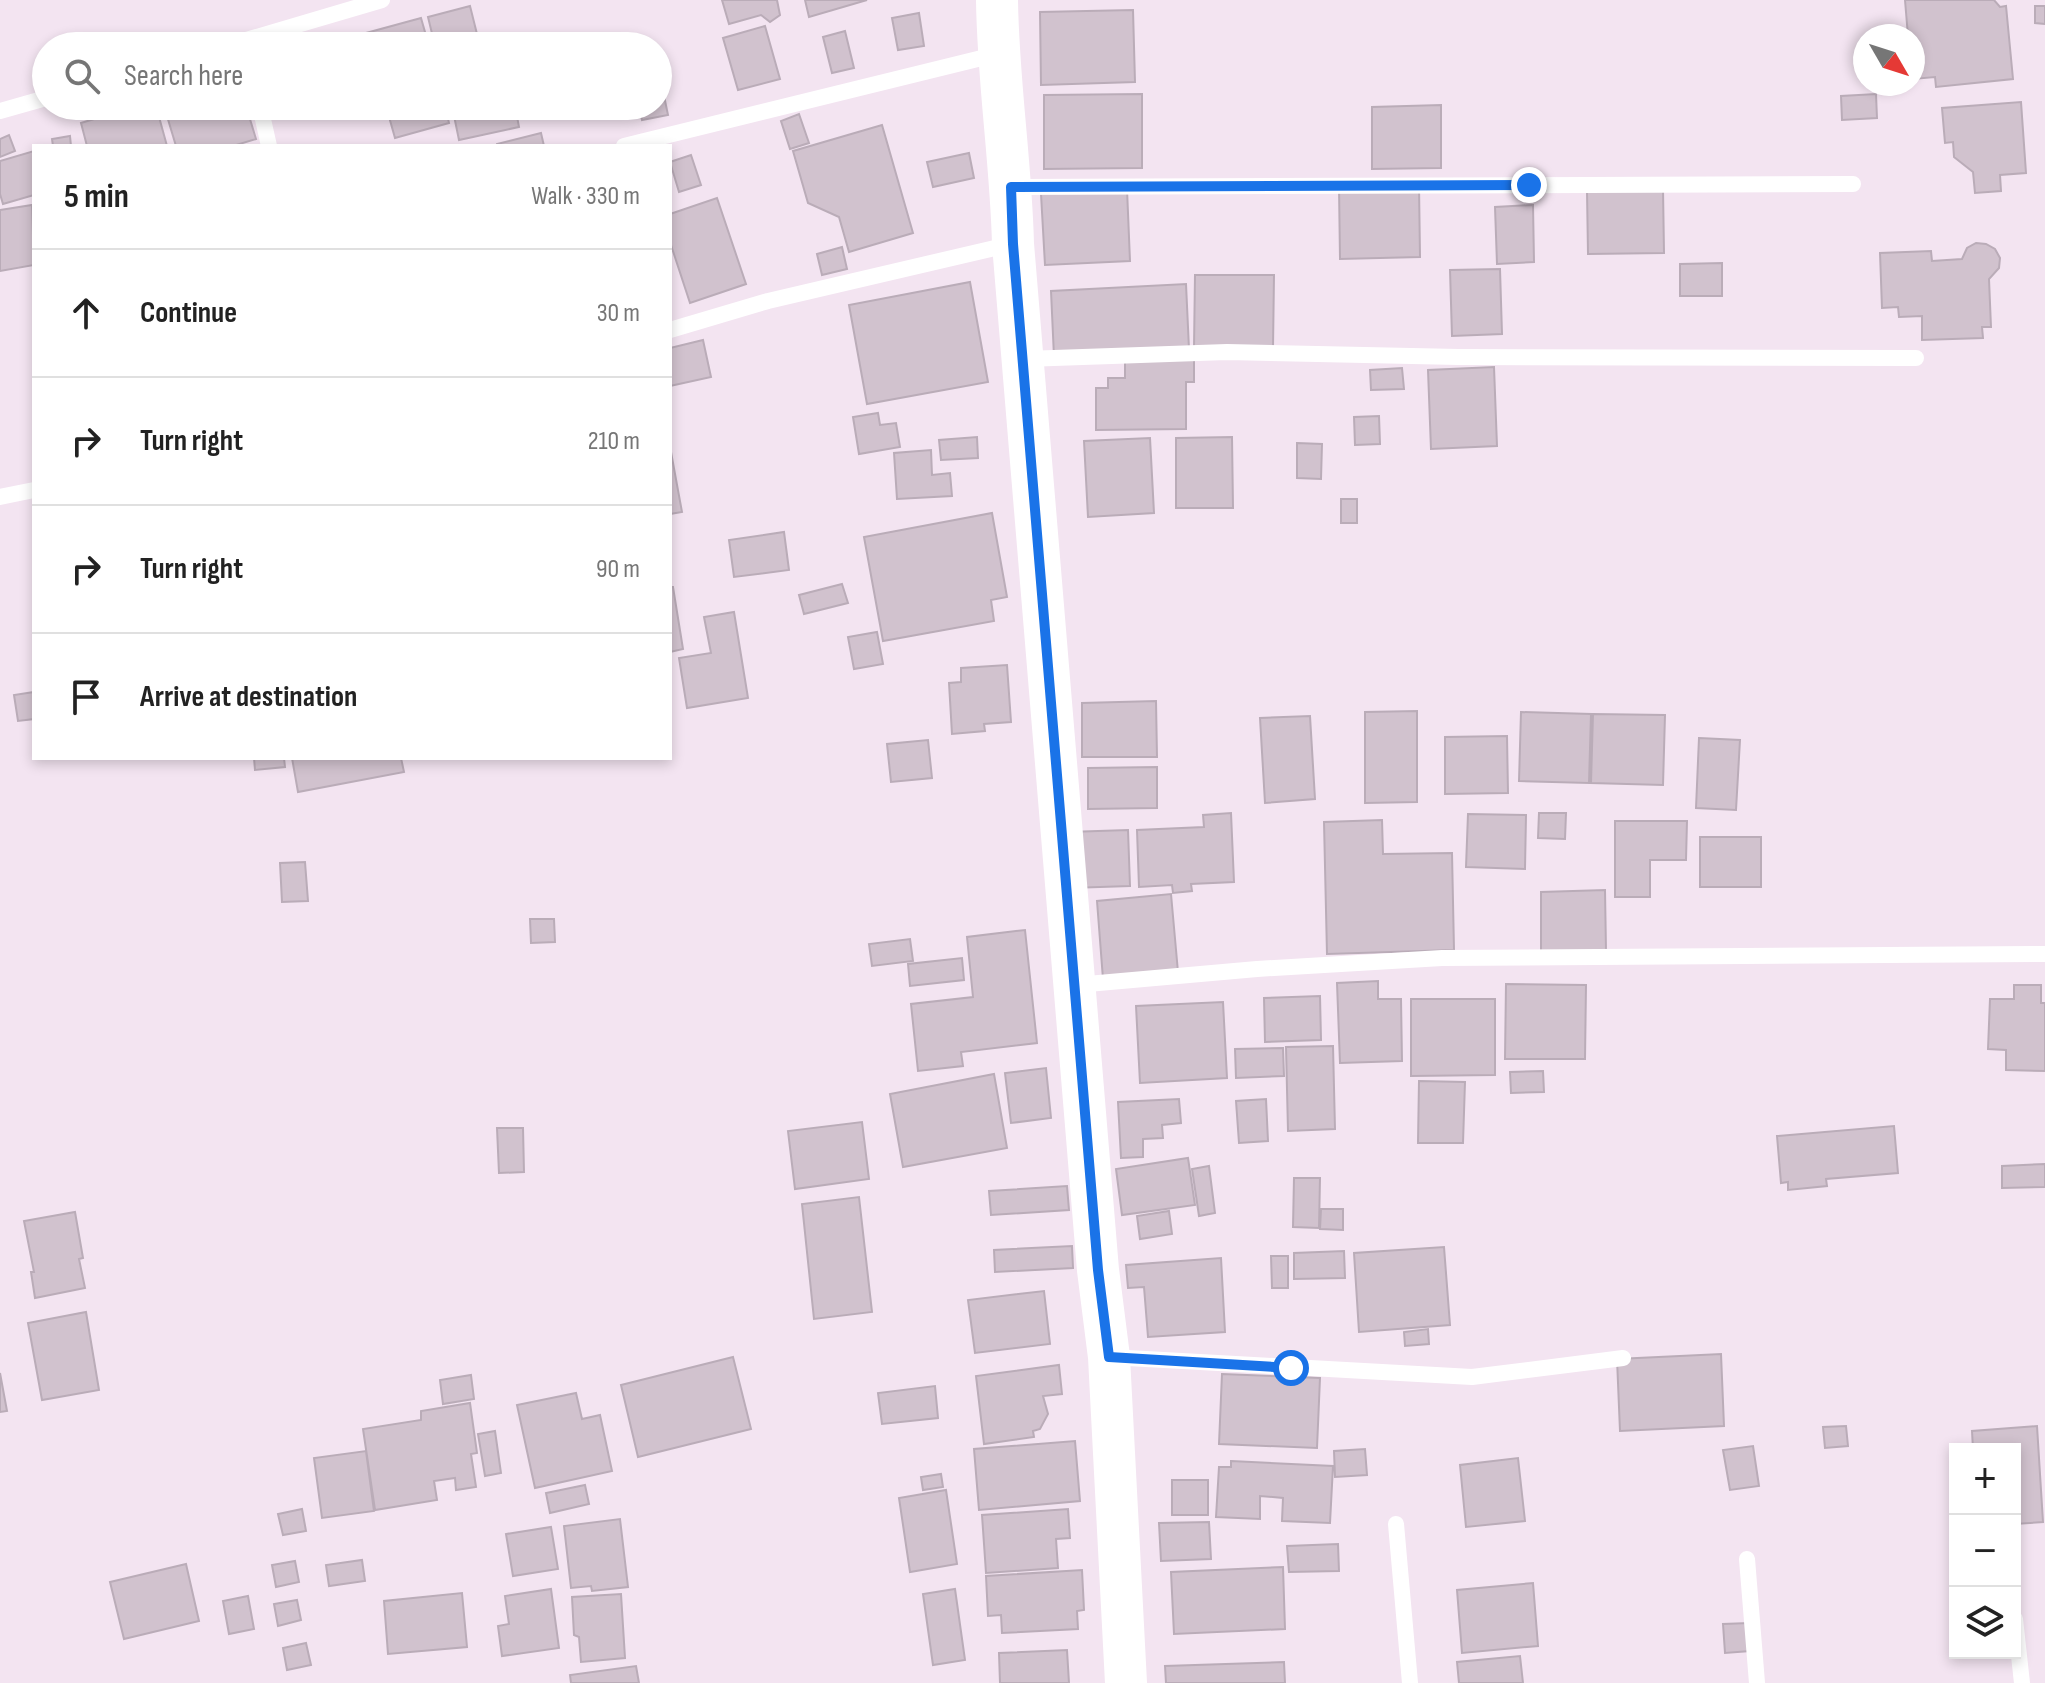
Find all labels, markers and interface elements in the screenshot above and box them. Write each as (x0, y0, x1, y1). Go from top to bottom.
north arrow (1853, 24, 1925, 96)
search box (32, 32, 672, 120)
icon: search (60, 54, 104, 98)
text: Search here (124, 58, 243, 94)
route end (1511, 167, 1547, 203)
text: 5 min (64, 176, 129, 217)
text: Walk · 330 m (531, 181, 640, 212)
icon: ahead (64, 291, 108, 335)
text: Continue (140, 295, 237, 331)
text: 30 m (597, 298, 640, 329)
icon: right (64, 419, 108, 463)
text: Turn right (140, 423, 243, 459)
text: 210 m (588, 426, 640, 457)
icon: right (64, 547, 108, 591)
text: Turn right (140, 551, 243, 587)
text: 90 m (596, 554, 640, 585)
icon: arrive (64, 675, 108, 719)
text: Arrive at destination (140, 679, 357, 715)
route start (1273, 1350, 1309, 1386)
map controls (1949, 1443, 2021, 1659)
button: + (1949, 1443, 2021, 1515)
button: − (1949, 1515, 2021, 1587)
button: layers (1949, 1587, 2021, 1659)

